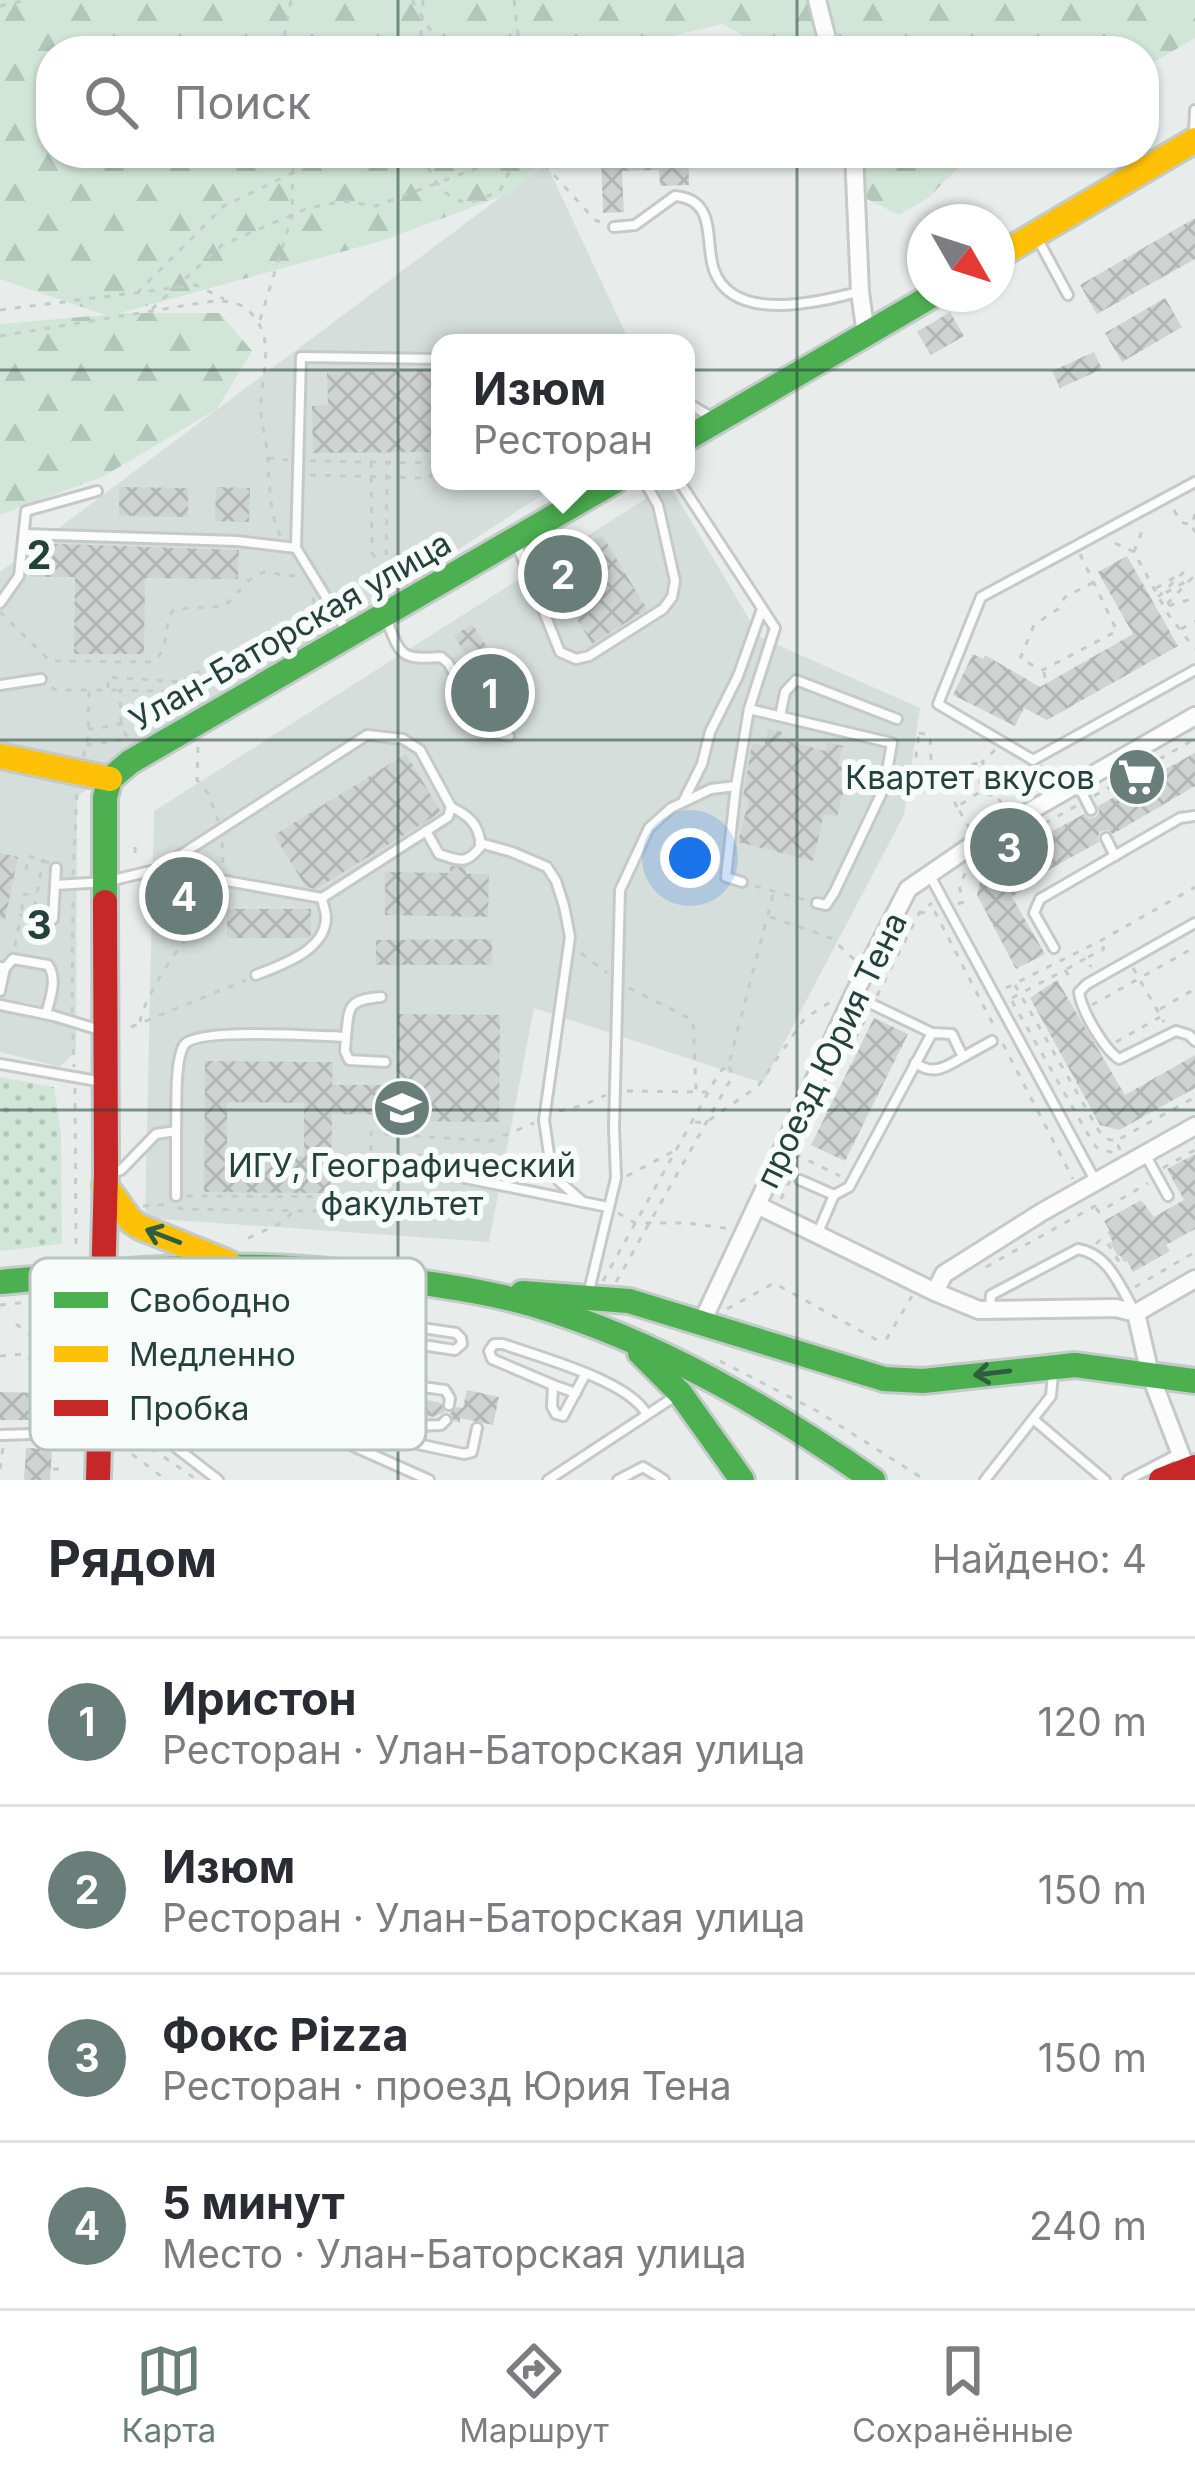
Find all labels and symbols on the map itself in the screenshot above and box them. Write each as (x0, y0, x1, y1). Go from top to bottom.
north arrow (907, 204, 1015, 312)
street label: Улан-Баторская улица (122, 523, 458, 739)
pin: 2 (524, 529, 602, 619)
text: 2 (27, 531, 51, 578)
pin: 1 (451, 648, 529, 738)
supermarket icon: Квартет вкусов (1106, 746, 1168, 808)
place label: Квартет вкусов (845, 757, 1095, 797)
pin: 3 (970, 802, 1048, 892)
your location (660, 828, 720, 888)
pin: 4 (145, 851, 223, 941)
text: 3 (26, 901, 52, 948)
street label: проезд Юрия Тена (747, 906, 915, 1194)
school or university icon: ИГУ, Географический факультет (371, 1077, 433, 1139)
place label: ИГУ, Географический факультет (228, 1145, 576, 1223)
one-way arrow (145, 1224, 182, 1246)
legend (30, 1258, 426, 1450)
text: Свободно (129, 1280, 291, 1320)
text: Медленно (129, 1334, 296, 1374)
one-way arrow (973, 1362, 1012, 1385)
text: Пробка (129, 1388, 249, 1428)

